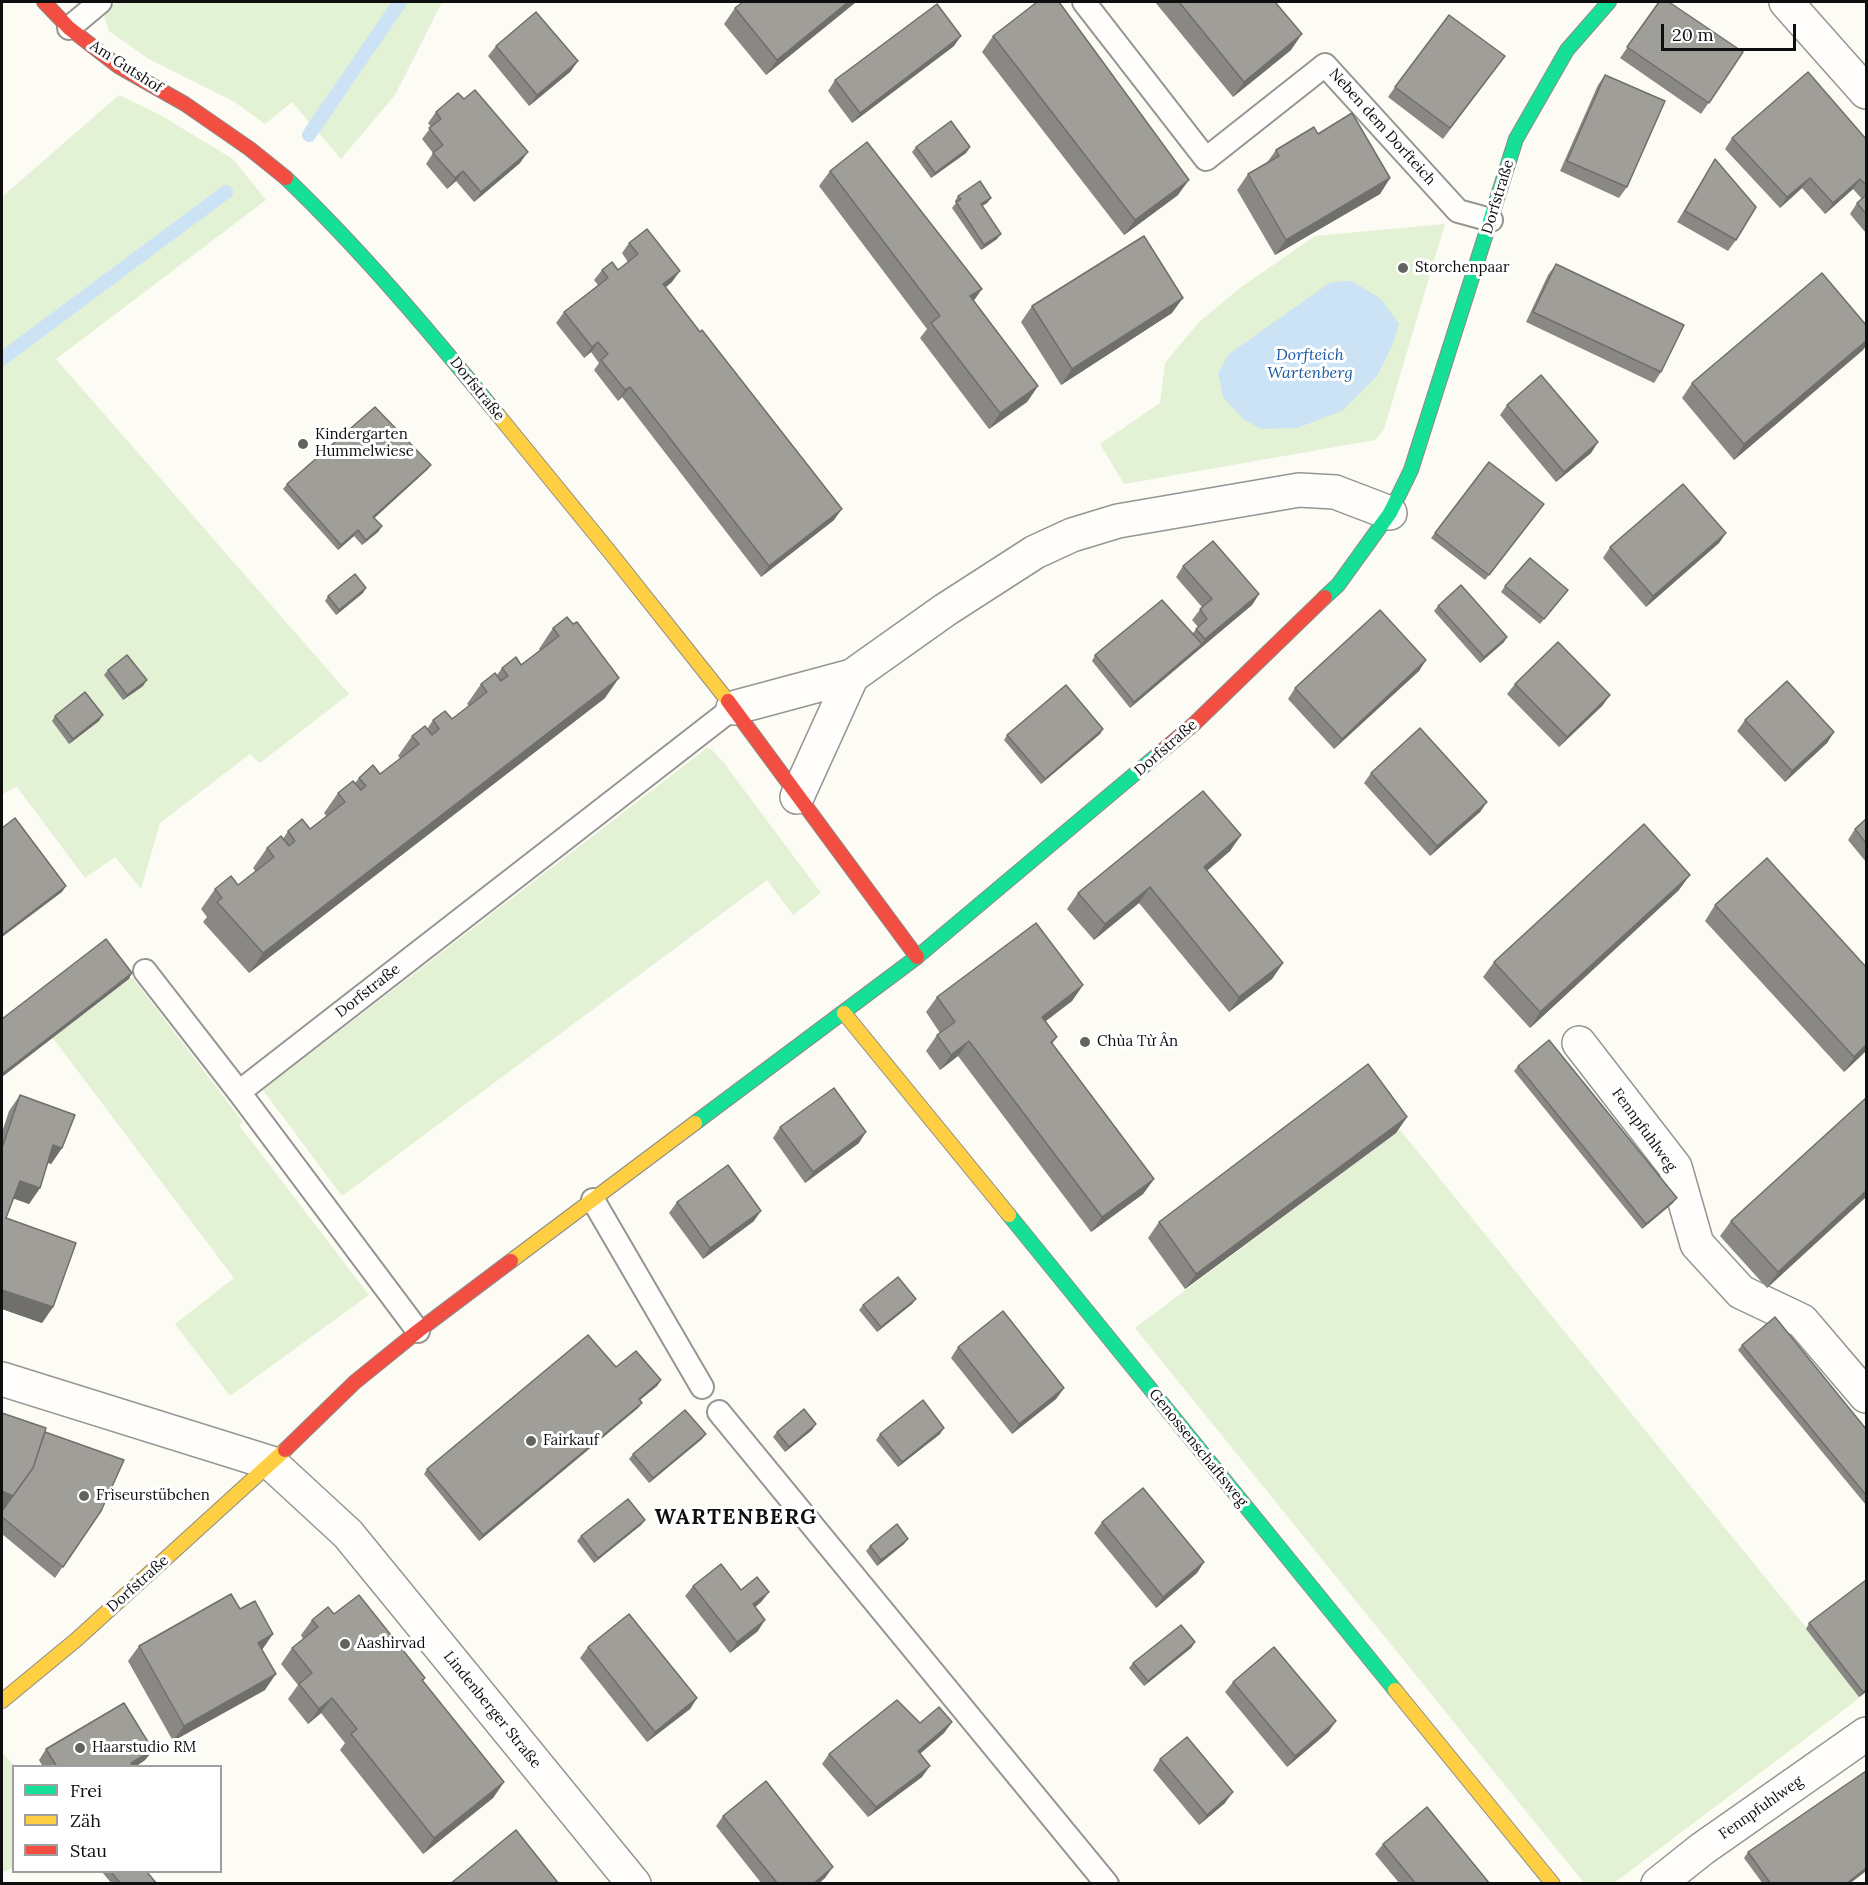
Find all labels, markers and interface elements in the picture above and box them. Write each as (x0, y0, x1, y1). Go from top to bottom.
scale bar (1664, 12, 1799, 50)
text: 20 m (1672, 23, 1714, 46)
street label: Am Gutshof (86, 37, 166, 97)
street label: Neben dem Dorfteich (1325, 65, 1439, 189)
street label: Dorfstraße (1478, 158, 1518, 236)
place label: Storchenpaar (1415, 259, 1510, 277)
marker: Storchenpaar (1396, 261, 1410, 275)
water label: Dorfteich Wartenberg (1267, 345, 1353, 383)
street label: Dorfstraße (446, 354, 508, 424)
place label: Kindergarten Hummelwiese (315, 426, 414, 461)
marker: Kindergarten Hummelwiese (296, 437, 310, 451)
street label: Dorfstraße (1131, 716, 1201, 780)
street label: Dorfstraße (332, 960, 404, 1022)
place label: Chùa Từ Ân (1097, 1033, 1178, 1051)
marker: Chùa Từ Ân (1078, 1035, 1092, 1049)
street label: Fennpfuhlweg (1608, 1085, 1680, 1175)
street label: Genossenschaftsweg (1145, 1385, 1251, 1511)
place label: Fairkauf (543, 1432, 599, 1450)
marker: Fairkauf (524, 1434, 538, 1448)
place label: Friseurstübchen (96, 1487, 210, 1505)
marker: Friseurstübchen (77, 1489, 91, 1503)
district label: WARTENBERG (654, 1505, 818, 1531)
street label: Dorfstraße (103, 1552, 173, 1616)
place label: Aashirvad (357, 1635, 425, 1653)
marker: Aashirvad (338, 1637, 352, 1651)
street label: Lindenberger Straße (439, 1648, 545, 1772)
place label: Haarstudio RM (92, 1739, 196, 1757)
marker: Haarstudio RM (73, 1741, 87, 1755)
legend (12, 1765, 222, 1873)
street label: Fennpfuhlweg (1715, 1772, 1807, 1844)
text: Frei (70, 1779, 102, 1802)
text: Zäh (70, 1809, 101, 1832)
text: Stau (70, 1839, 107, 1862)

